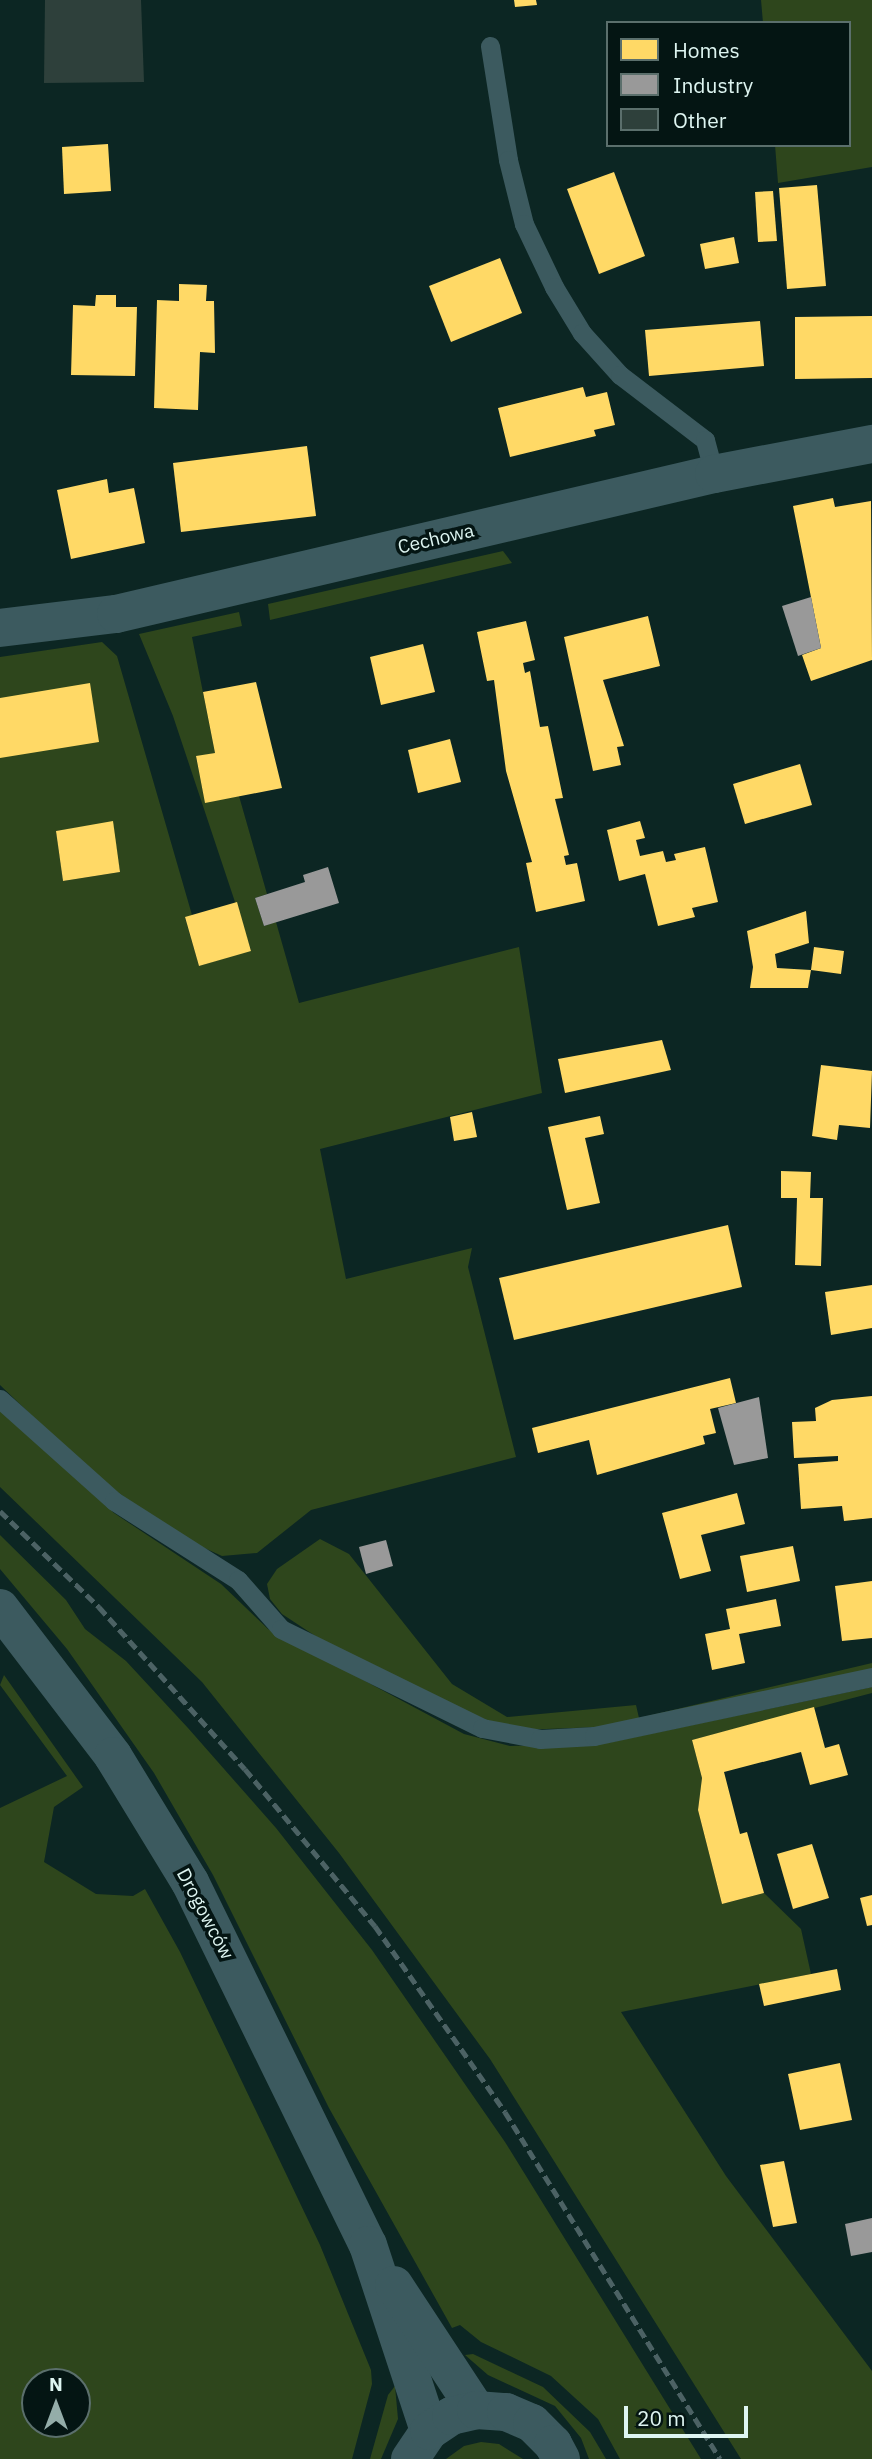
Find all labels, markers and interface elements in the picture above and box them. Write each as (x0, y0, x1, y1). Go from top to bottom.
legend (606, 21, 851, 147)
text: Homes (673, 36, 740, 64)
text: Industry (673, 71, 753, 99)
text: Other (673, 106, 726, 134)
street label: Cechowa (396, 519, 476, 559)
street label: Drogowców (172, 1865, 238, 1963)
north arrow (21, 2368, 91, 2438)
text: N (49, 2372, 63, 2396)
scale bar (627, 2392, 751, 2436)
text: 20 m (637, 2404, 686, 2432)

